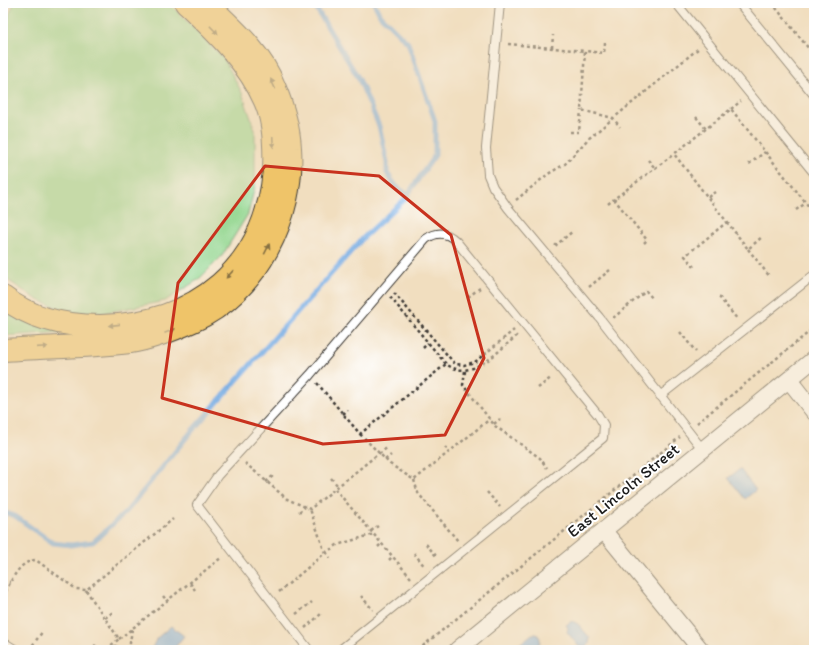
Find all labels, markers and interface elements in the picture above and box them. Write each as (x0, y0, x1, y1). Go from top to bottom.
one-way arrow (209, 25, 219, 35)
one-way arrow (270, 78, 276, 90)
one-way arrow (270, 136, 277, 148)
one-way arrow (264, 243, 270, 255)
one-way arrow (225, 269, 234, 280)
one-way arrow (108, 322, 120, 328)
one-way arrow (165, 327, 177, 333)
one-way arrow (36, 344, 48, 351)
street label: East Lincoln Street (563, 439, 683, 541)

